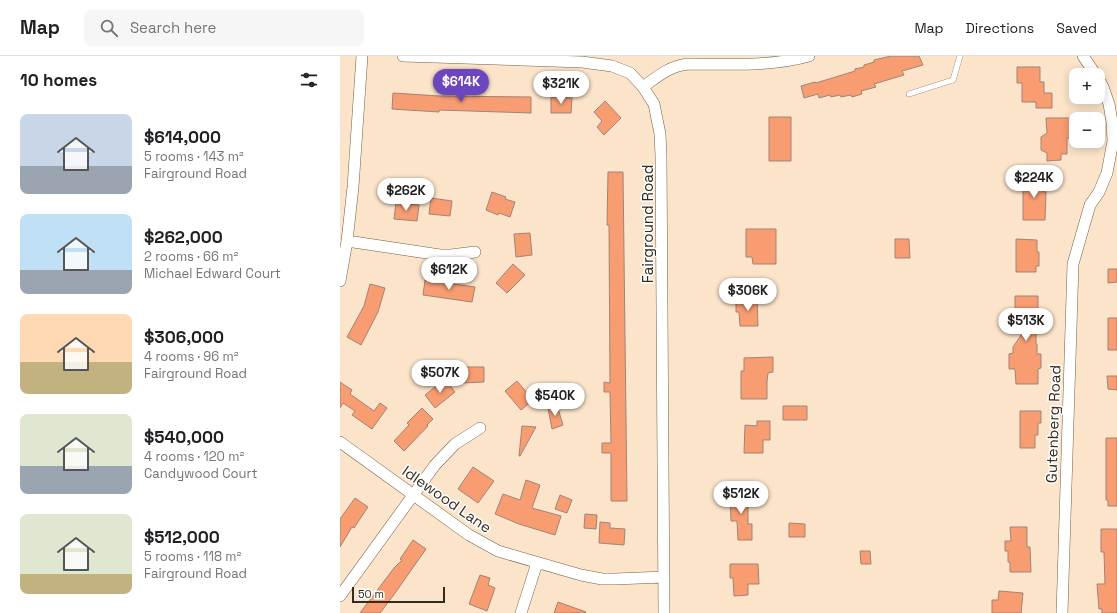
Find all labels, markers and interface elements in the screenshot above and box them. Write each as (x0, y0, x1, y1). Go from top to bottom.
search box (84, 10, 364, 46)
text: Map (20, 15, 60, 40)
icon: search (98, 17, 120, 39)
text: Search here (130, 18, 216, 37)
text: Map (914, 19, 944, 37)
text: Directions (966, 19, 1034, 37)
text: Saved (1056, 19, 1097, 37)
map controls (1069, 68, 1105, 148)
button: + (1069, 68, 1105, 104)
text: 10 homes (20, 69, 97, 91)
icon: filters (298, 69, 320, 91)
pin: $614K (433, 69, 489, 103)
pin: $321K (533, 71, 589, 105)
text: $614K (442, 73, 480, 90)
text: $321K (542, 75, 580, 92)
button: − (1069, 112, 1105, 148)
text: $614,000 (144, 126, 221, 148)
icon: home (52, 130, 100, 178)
text: 5 rooms · 143 m² (144, 148, 244, 165)
text: Fairground Road (144, 165, 247, 182)
street label: Fairground Road (638, 165, 657, 283)
pin: $224K (1006, 165, 1062, 199)
text: $224K (1014, 169, 1054, 186)
pin: $262K (378, 178, 434, 212)
text: $262K (386, 182, 426, 199)
text: $262,000 (144, 226, 223, 248)
icon: home (52, 230, 100, 278)
text: 2 rooms · 66 m² (144, 248, 238, 265)
pin: $612K (421, 257, 477, 291)
text: $612K (430, 261, 468, 278)
text: Michael Edward Court (144, 265, 281, 282)
pin: $306K (720, 278, 776, 312)
text: $306K (728, 282, 768, 299)
pin: $513K (998, 308, 1054, 342)
text: $513K (1007, 312, 1045, 329)
text: $306,000 (144, 326, 224, 348)
icon: home (52, 330, 100, 378)
text: 4 rooms · 96 m² (144, 348, 239, 365)
pin: $507K (412, 360, 468, 394)
text: $507K (420, 364, 460, 381)
text: Fairground Road (144, 365, 247, 382)
street label: Gutenberg Road (1041, 365, 1065, 483)
pin: $540K (527, 383, 583, 417)
text: $540K (535, 387, 575, 404)
text: $540,000 (144, 426, 224, 448)
icon: home (52, 430, 100, 478)
text: 4 rooms · 120 m² (144, 448, 244, 465)
street label: Idlewood Lane (399, 461, 495, 537)
text: Candywood Court (144, 465, 257, 482)
pin: $512K (713, 481, 769, 515)
text: $512K (722, 485, 760, 502)
text: $512,000 (144, 526, 220, 548)
icon: home (52, 530, 100, 578)
text: 5 rooms · 118 m² (144, 548, 241, 565)
text: Fairground Road (144, 565, 247, 582)
scale bar (352, 585, 445, 604)
text: 50 m (358, 587, 384, 601)

